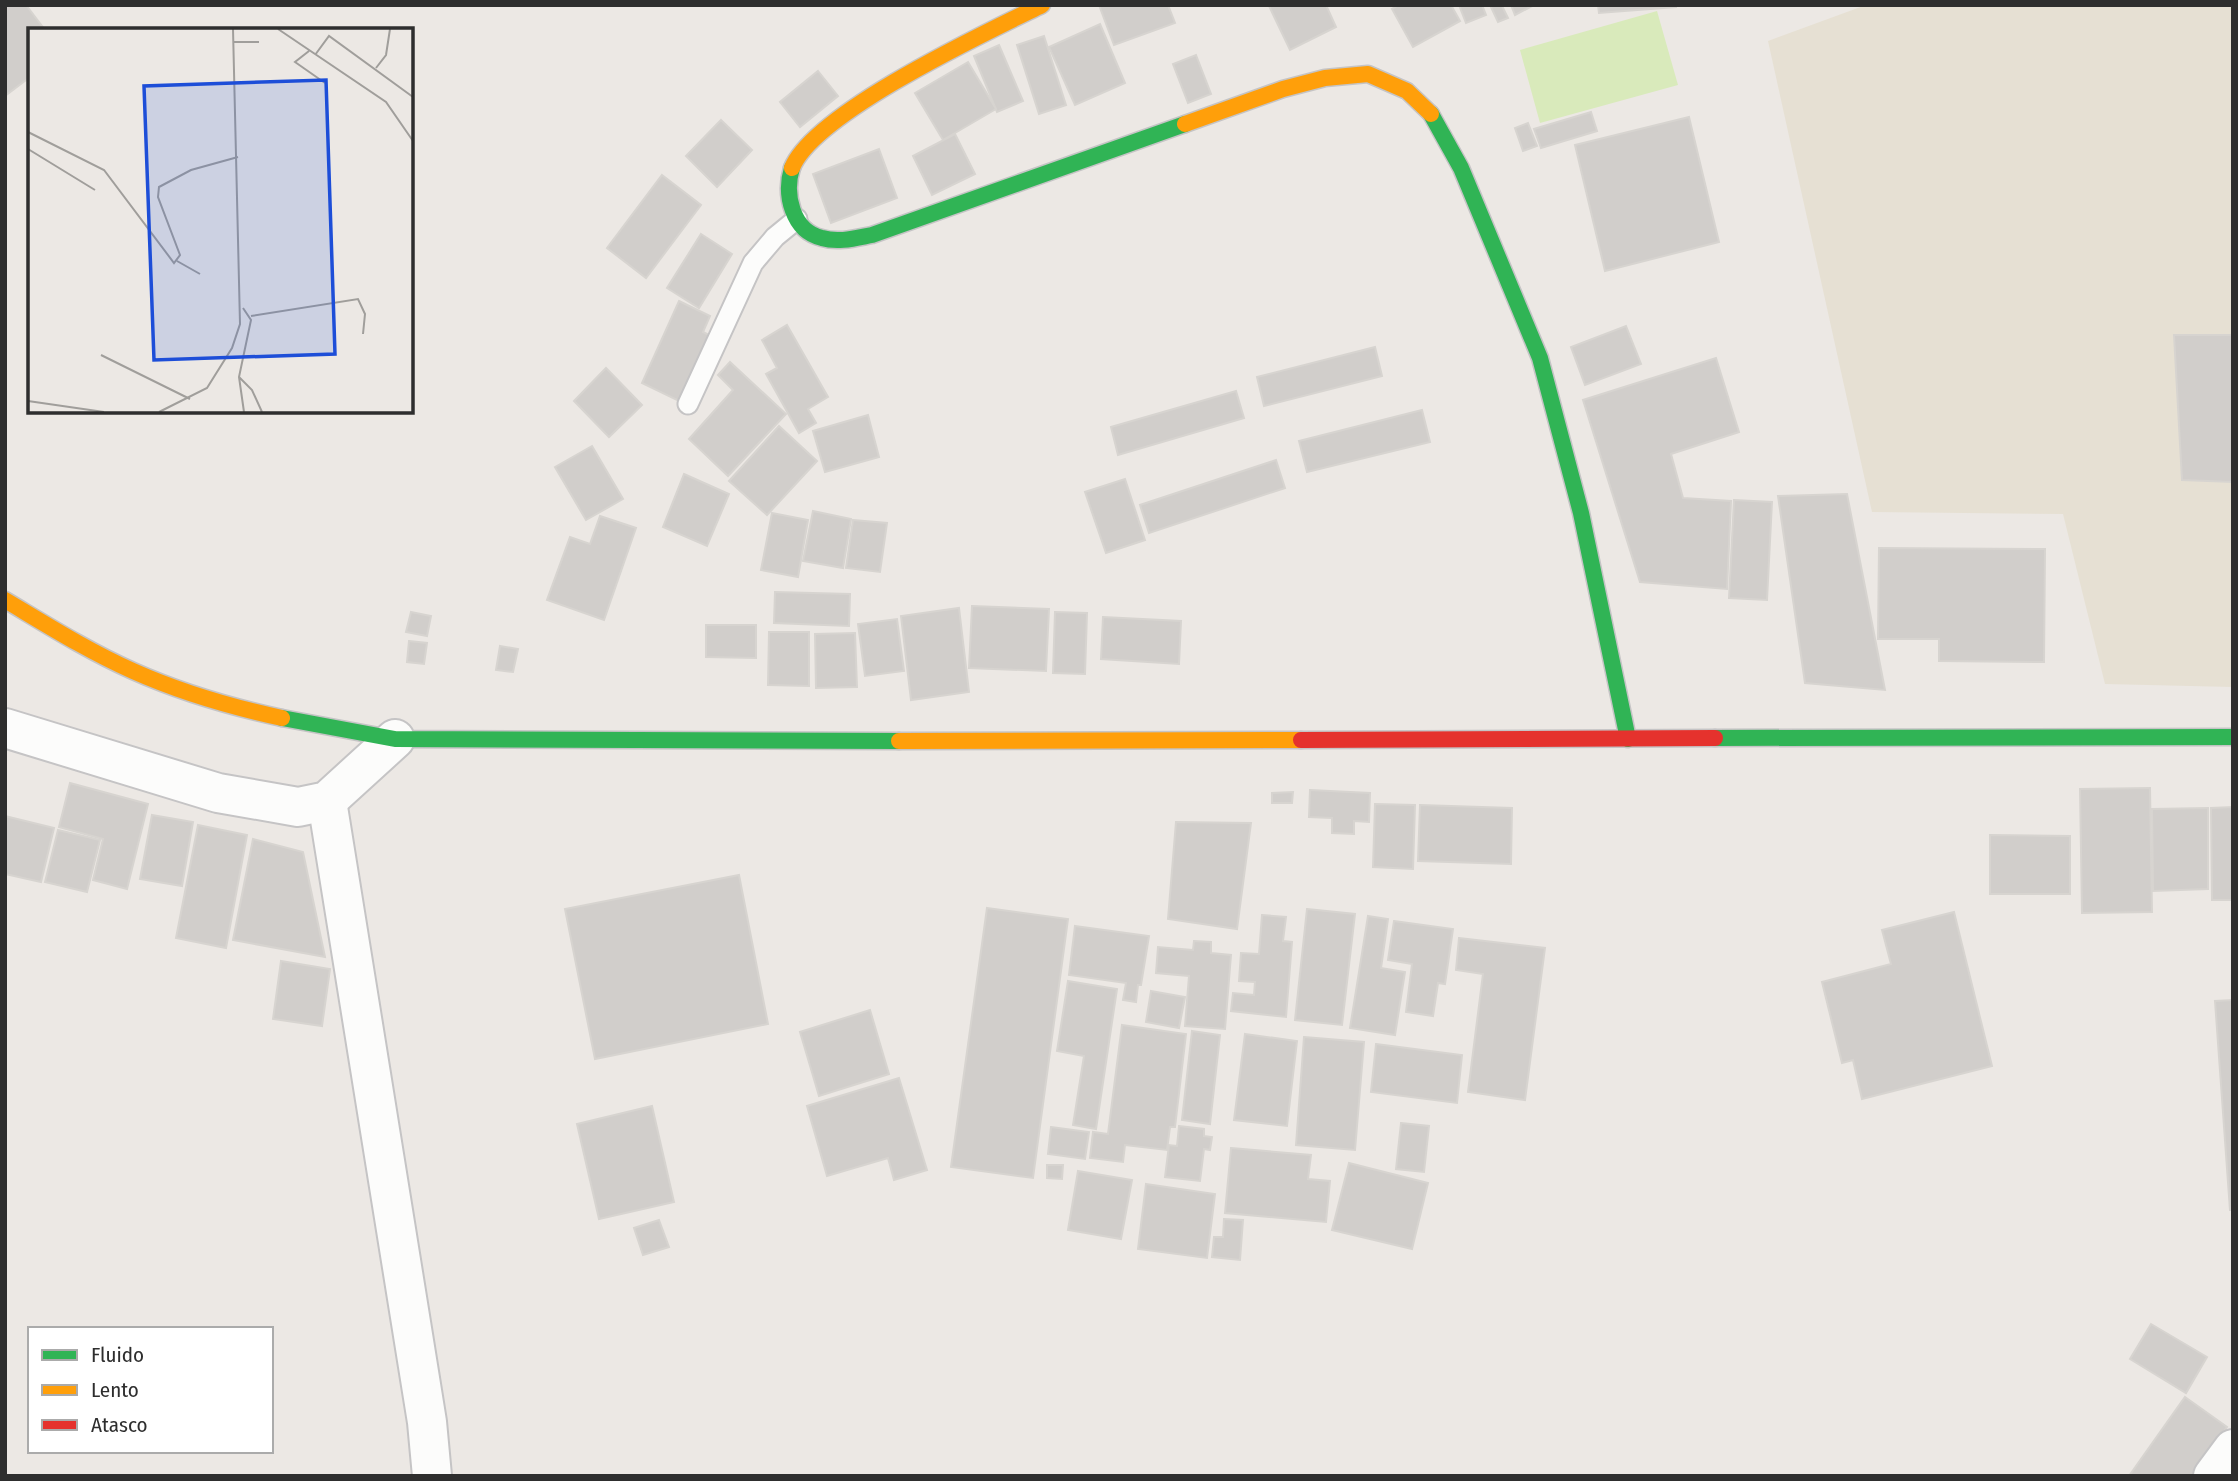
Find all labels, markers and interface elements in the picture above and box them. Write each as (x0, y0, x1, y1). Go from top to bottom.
inset map (28, 28, 413, 413)
legend (28, 1327, 273, 1453)
text: Fluido (91, 1342, 144, 1368)
text: Lento (91, 1377, 139, 1403)
text: Atasco (91, 1412, 148, 1438)

